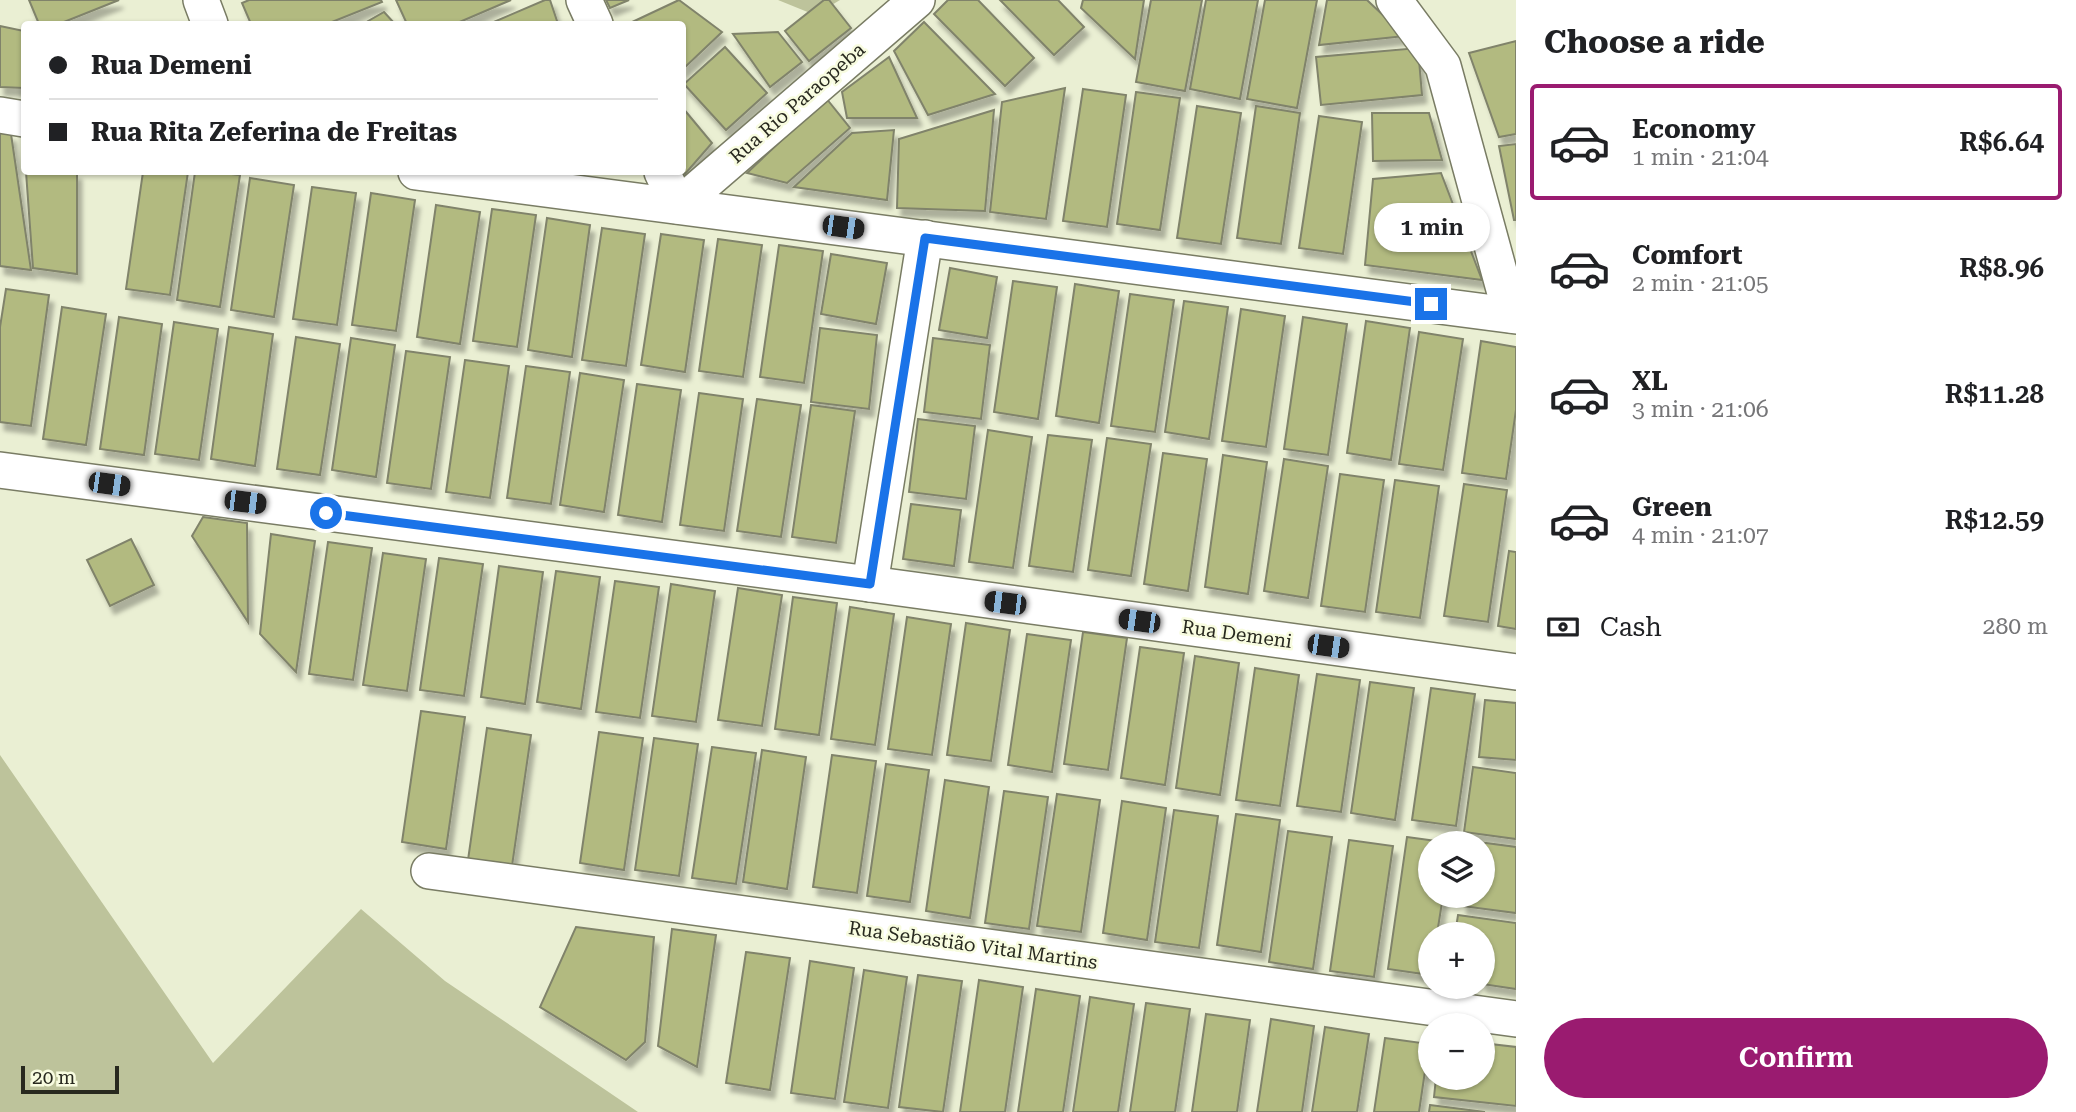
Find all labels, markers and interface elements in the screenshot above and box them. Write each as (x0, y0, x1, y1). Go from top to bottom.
text: Choose a ride (1544, 23, 1765, 61)
street label: Rua Rio Paraopeba (725, 37, 870, 168)
text: Rua Demeni (91, 50, 252, 80)
icon: car (1548, 111, 1611, 174)
text: Economy (1632, 114, 1755, 144)
text: Rua Rita Zeferina de Freitas (91, 117, 457, 147)
text: R$6.64 (1959, 127, 2044, 157)
text: 1 min · 21:04 (1632, 144, 1769, 171)
callout: 1 min (1373, 202, 1489, 252)
car (821, 214, 866, 240)
text: 1 min (1400, 214, 1464, 241)
icon: car (1548, 237, 1611, 300)
text: Comfort (1632, 240, 1742, 270)
text: R$8.96 (1959, 253, 2044, 283)
text: 2 min · 21:05 (1632, 270, 1769, 297)
route end (1415, 288, 1447, 320)
icon: car (1548, 363, 1611, 426)
text: XL (1632, 366, 1668, 396)
text: R$11.28 (1945, 379, 2044, 409)
text: 3 min · 21:06 (1632, 396, 1769, 423)
car (87, 471, 132, 497)
car (223, 489, 268, 515)
icon: car (1548, 489, 1611, 552)
text: Green (1632, 492, 1712, 522)
route start (310, 497, 342, 529)
text: R$12.59 (1945, 505, 2044, 535)
text: 4 min · 21:07 (1632, 522, 1769, 549)
car (983, 590, 1028, 616)
car (1117, 608, 1162, 634)
icon: cash (1544, 608, 1582, 646)
text: Cash (1600, 612, 1662, 642)
text: 280 m (1983, 613, 2048, 640)
street label: Rua Demeni (1180, 615, 1294, 653)
car (1306, 633, 1351, 659)
map controls (1418, 831, 1495, 1090)
button: layers (1418, 831, 1495, 908)
street label: Rua Sebastião Vital Martins (847, 916, 1099, 974)
button: + (1418, 922, 1495, 999)
button: − (1418, 1013, 1495, 1090)
button: Confirm (1544, 1018, 2048, 1098)
scale bar (21, 1063, 119, 1095)
text: 20 m (32, 1066, 75, 1089)

